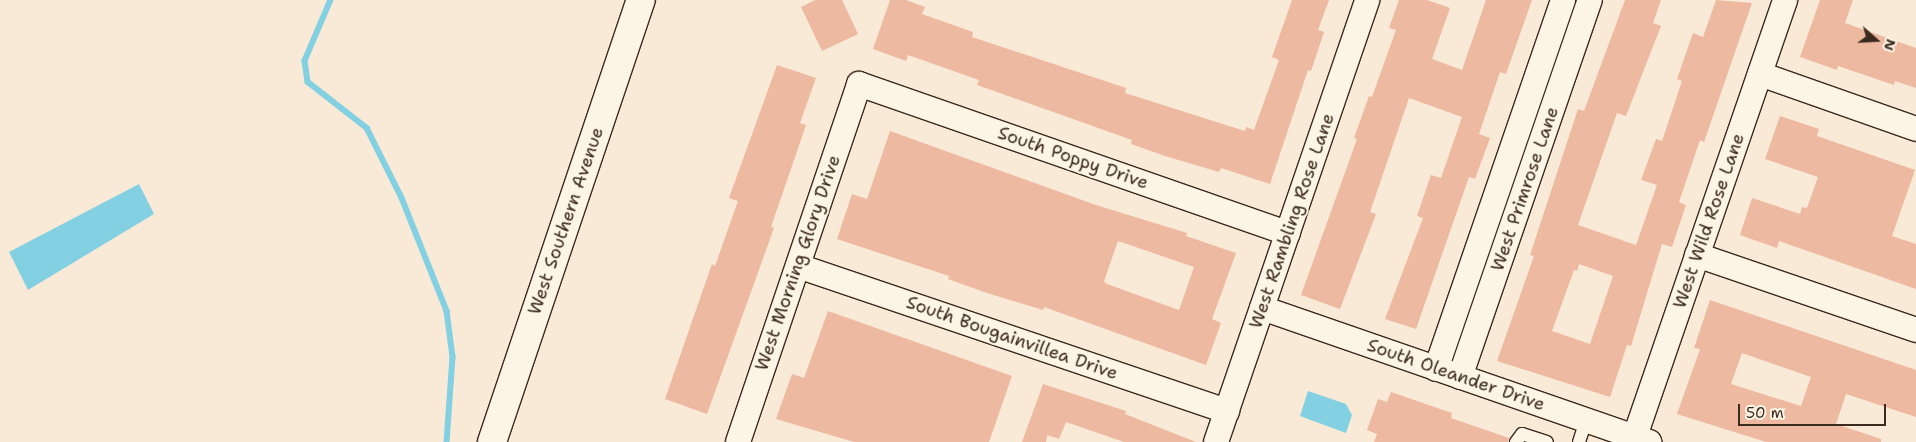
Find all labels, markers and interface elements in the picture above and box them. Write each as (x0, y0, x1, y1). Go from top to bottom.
north arrow (1851, 15, 1901, 65)
text: N (1880, 37, 1900, 53)
street label: West Primrose Lane (1487, 104, 1563, 274)
street label: West Rambling Rose Lane (1245, 111, 1339, 331)
street label: South Poppy Drive (995, 122, 1151, 194)
street label: West Southern Avenue (524, 124, 608, 318)
street label: West Wild Rose Lane (1669, 131, 1749, 311)
street label: West Morning Glory Drive (751, 152, 845, 374)
street label: South Bougainvillea Drive (903, 292, 1121, 384)
street label: South Oleander Drive (1364, 334, 1548, 416)
scale bar (1741, 394, 1888, 426)
text: 50 m (1746, 403, 1784, 423)

